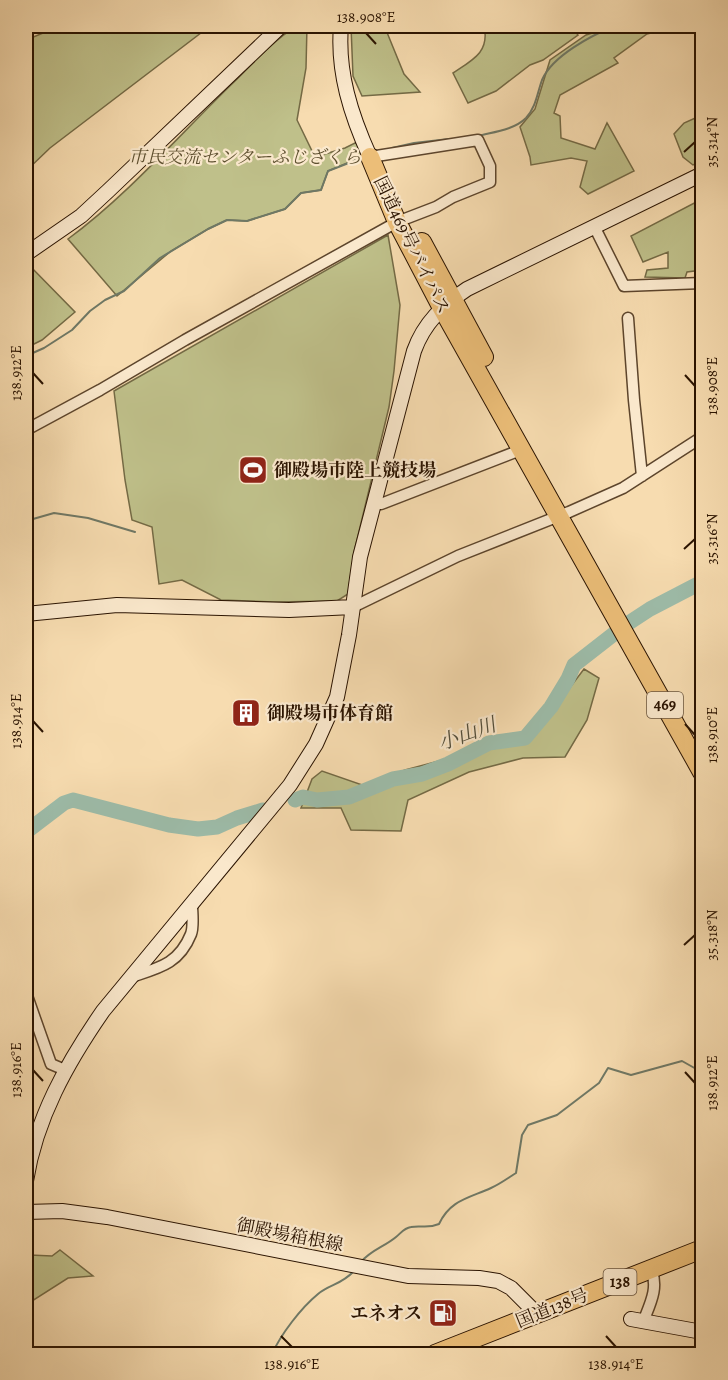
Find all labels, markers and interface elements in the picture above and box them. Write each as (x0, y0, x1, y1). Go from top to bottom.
text: 138.908°E (337, 7, 395, 27)
text: 35.314°N (702, 116, 722, 167)
park label: 市民交流センターふじざくら (129, 145, 361, 169)
street label: 国道469号バイパス (368, 172, 456, 318)
text: 138.912°E (6, 345, 26, 401)
text: 138.908°E (702, 357, 722, 415)
sports icon: 御殿場市陸上競技場 (237, 454, 269, 486)
place label: 御殿場市陸上競技場 (274, 458, 436, 482)
text: 35.316°N (702, 513, 722, 564)
road number: 469 (647, 692, 683, 718)
text: 138.914°E (6, 693, 26, 749)
building icon: 御殿場市体育館 (230, 697, 262, 729)
place label: 御殿場市体育館 (267, 701, 393, 725)
text: 138.910°E (702, 707, 722, 763)
water label: 小山川 (434, 710, 502, 757)
text: 35.318°N (702, 909, 722, 961)
text: 138.916°E (6, 1042, 26, 1098)
text: 138.912°E (702, 1055, 722, 1111)
street label: 御殿場箱根線 (235, 1213, 345, 1257)
road number: 138 (604, 1269, 636, 1295)
street label: 国道138号 (512, 1283, 592, 1333)
fuel station icon: エネオス (427, 1297, 459, 1329)
place label: エネオス (350, 1301, 422, 1325)
text: 138.916°E (264, 1354, 320, 1374)
text: 138.914°E (588, 1354, 644, 1374)

